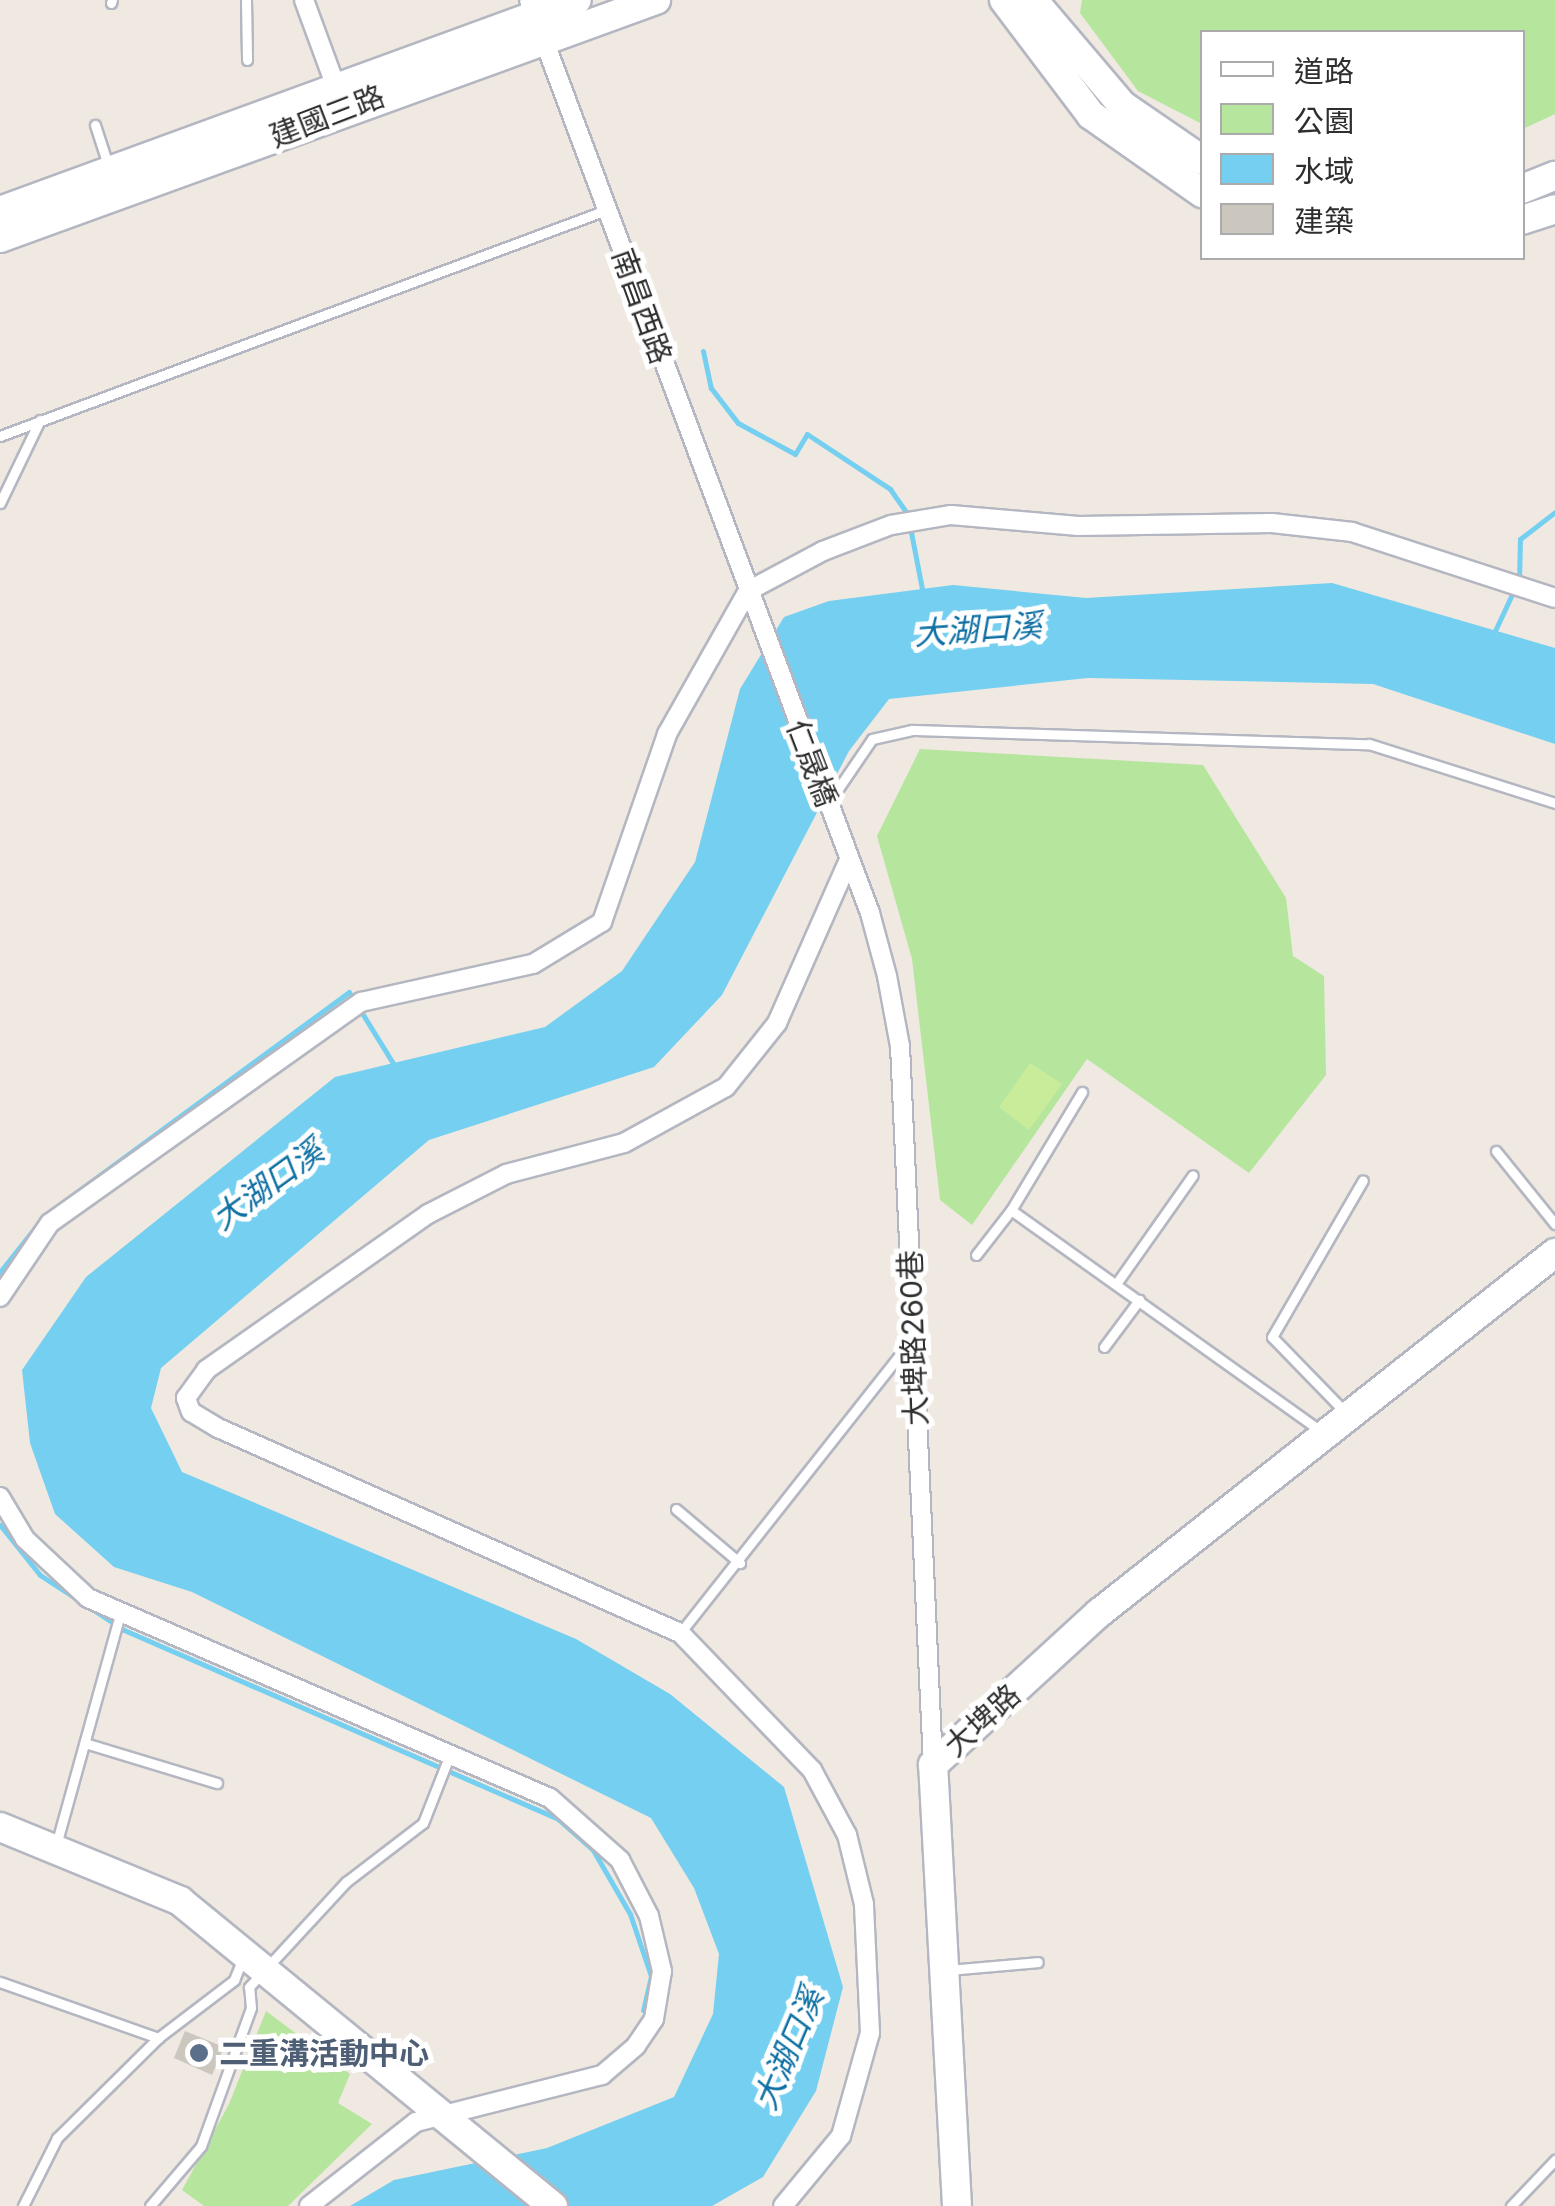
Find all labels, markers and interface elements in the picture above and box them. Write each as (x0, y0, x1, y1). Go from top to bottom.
legend (1200, 30, 1525, 260)
text: 道路 (1294, 53, 1354, 89)
street label: 建國三路 (265, 78, 389, 154)
text: 公園 (1294, 103, 1354, 139)
text: 水域 (1294, 153, 1354, 189)
text: 建築 (1294, 203, 1354, 239)
street label: 南昌西路 (605, 243, 679, 369)
water label: 大湖口溪 (913, 606, 1043, 654)
street label: 仁晟橋 (779, 715, 845, 811)
water label: 大湖口溪 (205, 1132, 331, 1238)
street label: 大埤路260巷 (892, 1250, 934, 1426)
street label: 大埤路 (937, 1677, 1027, 1763)
water label: 大湖口溪 (746, 1983, 832, 2115)
place label: 二重溝活動中心 (219, 2035, 429, 2071)
marker: 二重溝活動中心 (188, 2042, 210, 2064)

